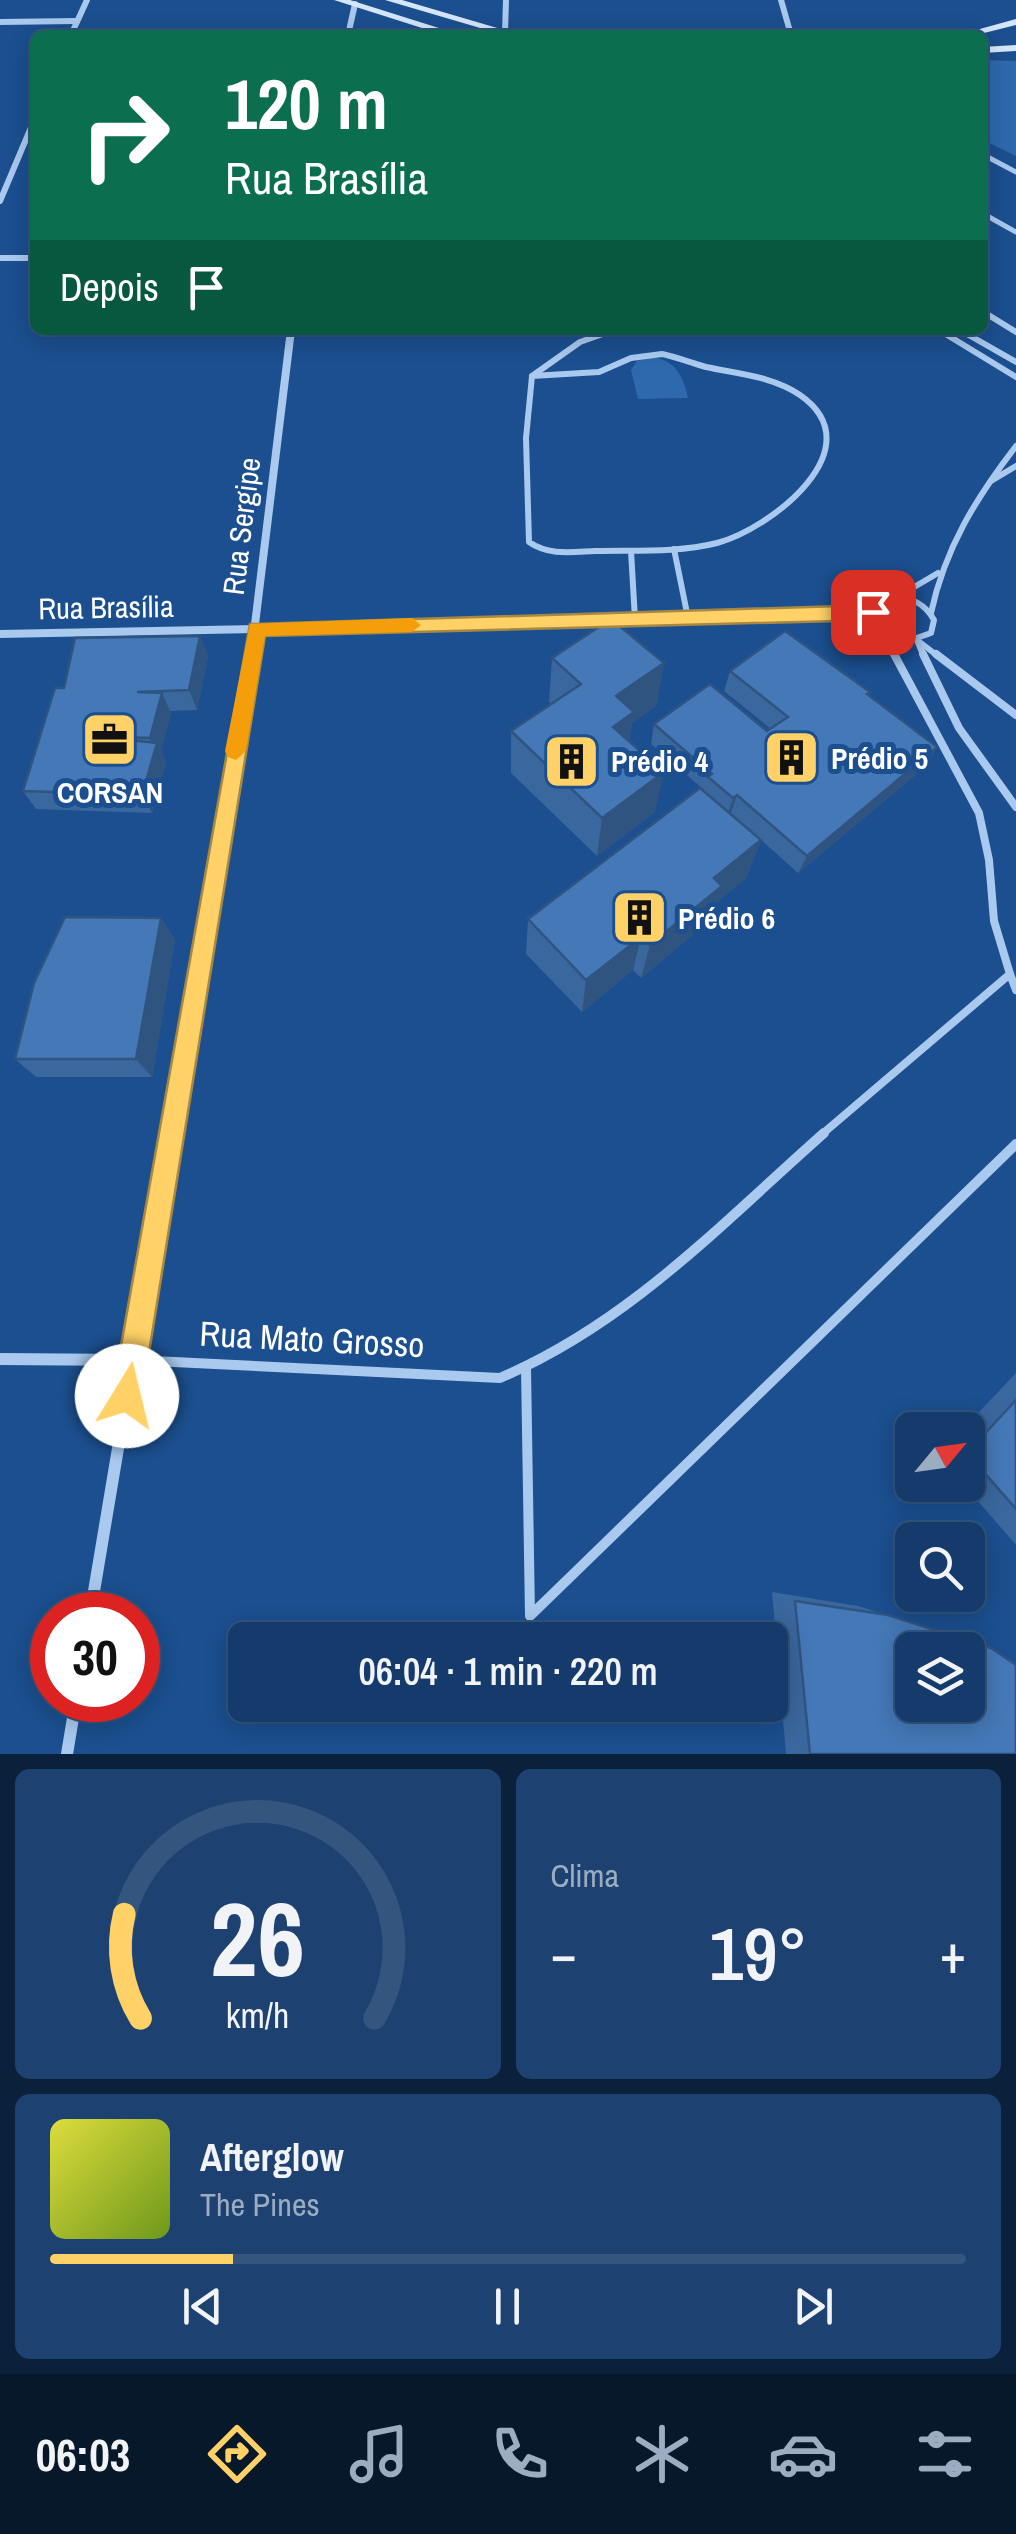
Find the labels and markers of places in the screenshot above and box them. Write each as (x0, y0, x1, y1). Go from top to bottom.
pin (831, 570, 916, 655)
office icon: CORSAN (80, 709, 140, 769)
building icon: Prédio 5 (762, 728, 822, 788)
building icon: Prédio 4 (542, 731, 602, 791)
place label: Prédio 5 (831, 738, 928, 778)
place label: Prédio 4 (611, 741, 708, 781)
place label: CORSAN (57, 772, 163, 812)
building icon: Prédio 6 (609, 888, 669, 948)
place label: Prédio 6 (678, 898, 775, 938)

